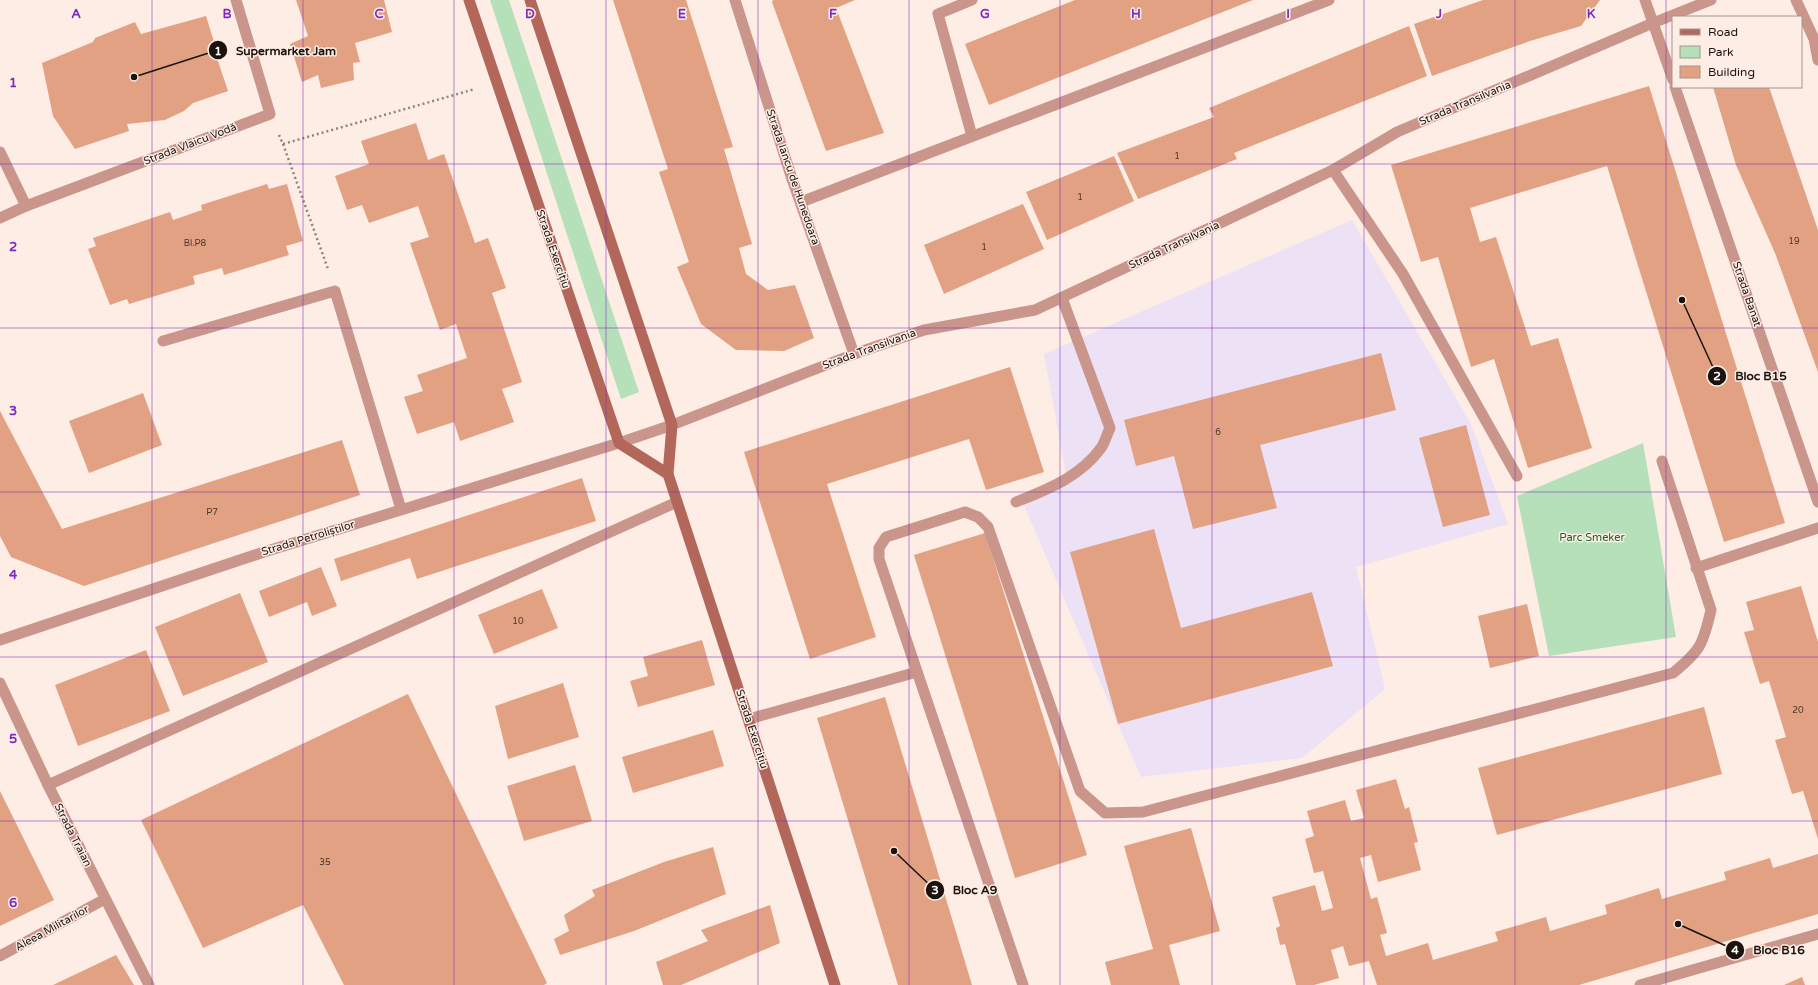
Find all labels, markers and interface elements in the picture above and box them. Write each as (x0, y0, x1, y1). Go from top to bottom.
text: A (71, 6, 81, 22)
text: B (222, 6, 232, 22)
text: C (374, 6, 384, 22)
text: D (525, 6, 535, 22)
text: E (678, 6, 686, 22)
text: F (829, 6, 837, 22)
text: G (980, 6, 990, 22)
text: H (1131, 6, 1141, 22)
text: I (1286, 6, 1290, 22)
text: J (1435, 6, 1442, 22)
text: K (1587, 6, 1596, 22)
legend (1672, 16, 1802, 88)
text: Road (1708, 25, 1738, 39)
callout: Supermarket Jam (208, 38, 344, 62)
text: 1 (214, 44, 222, 58)
text: Supermarket Jam (236, 44, 336, 59)
text: Park (1708, 45, 1734, 59)
text: Building (1708, 65, 1755, 79)
text: 1 (9, 75, 17, 91)
street label: Strada Transilvania (1417, 78, 1513, 128)
street label: Strada Iancu de Hunedoara (764, 107, 822, 247)
street label: Strada Vlaicu Vodă (142, 120, 238, 168)
house number: 1 (1174, 151, 1180, 162)
house number: 1 (1077, 192, 1083, 203)
street label: Strada Exercițiu (533, 208, 573, 290)
street label: Strada Transilvania (1127, 218, 1221, 272)
house number: 19 (1788, 236, 1800, 247)
house number: Bl.P8 (184, 238, 207, 249)
text: 2 (9, 239, 17, 255)
house number: 1 (981, 242, 987, 253)
street label: Strada Banat (1730, 260, 1764, 328)
street label: Strada Transilvania (820, 326, 918, 372)
callout: Bloc B15 (1707, 364, 1794, 388)
text: 2 (1713, 369, 1721, 383)
text: Bloc B15 (1735, 369, 1787, 383)
text: 3 (9, 403, 17, 419)
house number: 6 (1215, 427, 1221, 438)
house number: P7 (206, 507, 218, 518)
street label: Strada Petroliștilor (260, 517, 357, 558)
park label: Parc Smeker (1559, 531, 1625, 544)
text: 4 (9, 567, 18, 583)
house number: 10 (512, 616, 524, 627)
street label: Strada Exercițiu (733, 688, 771, 770)
house number: 20 (1792, 705, 1804, 716)
text: 5 (9, 731, 17, 747)
street label: Strada Traian (52, 801, 94, 869)
house number: 35 (319, 857, 331, 868)
callout: Bloc A9 (925, 878, 1005, 902)
text: 3 (931, 883, 939, 897)
text: Bloc A9 (953, 883, 998, 897)
text: 6 (9, 895, 17, 911)
street label: Aleea Militarilor (13, 902, 92, 954)
callout: Bloc B16 (1725, 938, 1813, 962)
text: 4 (1731, 943, 1739, 957)
text: Bloc B16 (1753, 943, 1805, 957)

